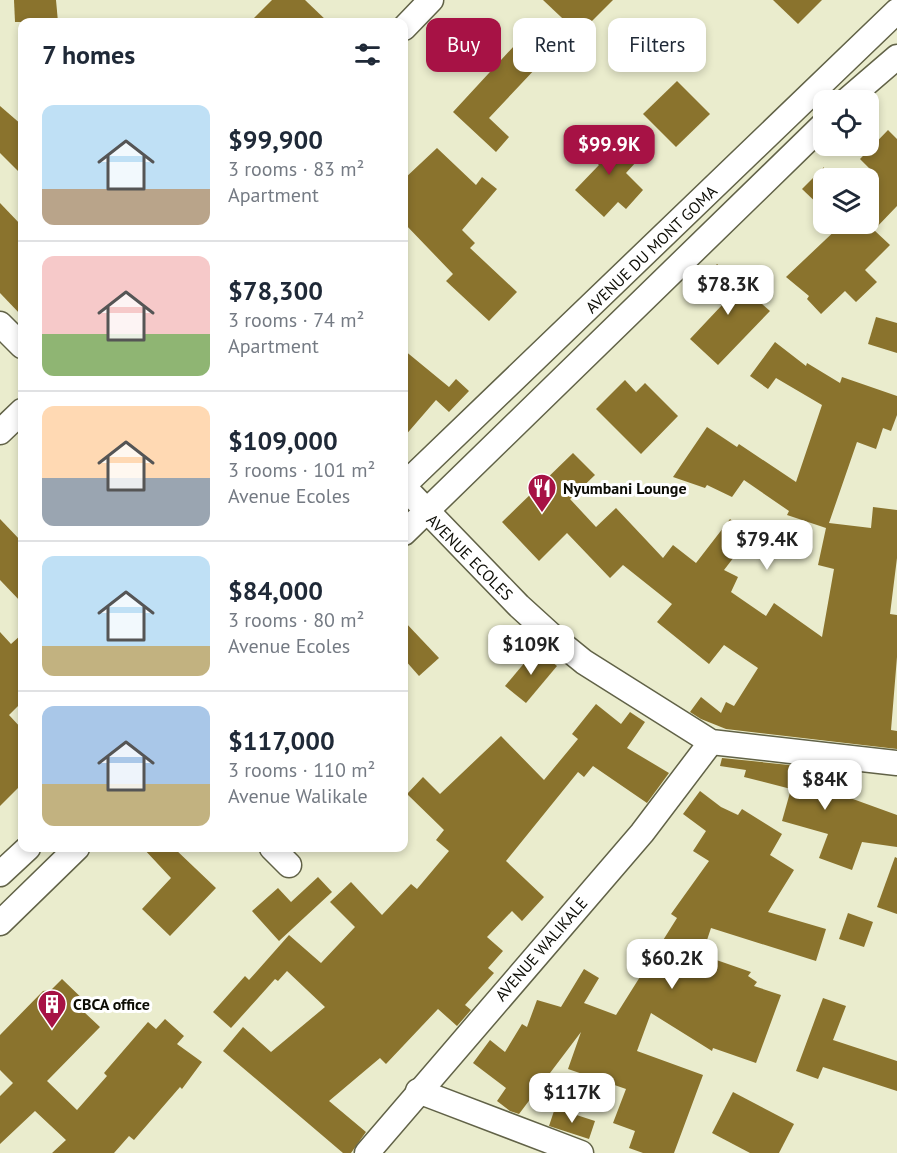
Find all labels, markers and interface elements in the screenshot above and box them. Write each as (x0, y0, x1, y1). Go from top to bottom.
chip: Buy (426, 18, 501, 72)
chip: Rent (513, 18, 596, 72)
chip: Filters (608, 18, 706, 72)
text: 7 homes (42, 38, 135, 71)
icon: filters (351, 38, 384, 71)
map controls (813, 90, 879, 234)
button: locate (813, 90, 879, 156)
text: $99,900 (228, 123, 323, 156)
pin: $99.9K (560, 125, 658, 176)
icon: home (90, 129, 162, 201)
text: $99.9K (578, 131, 640, 157)
text: 3 rooms · 83 m² (228, 156, 364, 182)
button: layers (813, 168, 879, 234)
street label: AVENUE DU MONT GOMA (581, 181, 721, 317)
text: Apartment (228, 182, 319, 208)
pin: $78.3K (679, 265, 777, 316)
text: $78.3K (697, 271, 759, 297)
text: $78,300 (228, 274, 323, 307)
icon: home (90, 280, 162, 352)
text: 3 rooms · 74 m² (228, 307, 364, 333)
text: Apartment (228, 333, 319, 359)
text: $109,000 (228, 424, 338, 457)
icon: home (90, 430, 162, 502)
text: 3 rooms · 101 m² (228, 457, 375, 483)
restaurant icon: Nyumbani Lounge (526, 472, 558, 514)
place label: Nyumbani Lounge (563, 478, 687, 498)
text: Avenue Ecoles (228, 483, 350, 509)
street label: AVENUE ECOLES (423, 510, 517, 604)
pin: $79.4K (718, 520, 816, 571)
text: $79.4K (736, 526, 798, 552)
text: $84,000 (228, 574, 323, 607)
icon: home (90, 580, 162, 652)
text: 3 rooms · 80 m² (228, 607, 364, 633)
pin: $109K (489, 625, 573, 676)
text: $109K (502, 631, 560, 657)
text: Avenue Ecoles (228, 633, 350, 659)
text: $117,000 (228, 724, 335, 757)
icon: home (90, 730, 162, 802)
text: 3 rooms · 110 m² (228, 757, 375, 783)
pin: $84K (789, 760, 861, 811)
text: $84K (802, 766, 848, 792)
text: Avenue Walikale (228, 783, 368, 809)
street label: AVENUE WALIKALE (491, 893, 591, 1005)
pin: $60.2K (623, 939, 721, 990)
text: $60.2K (641, 945, 703, 971)
building icon: CBCA office (36, 988, 68, 1030)
place label: CBCA office (73, 994, 150, 1014)
pin: $117K (530, 1073, 614, 1124)
text: $117K (543, 1079, 601, 1105)

